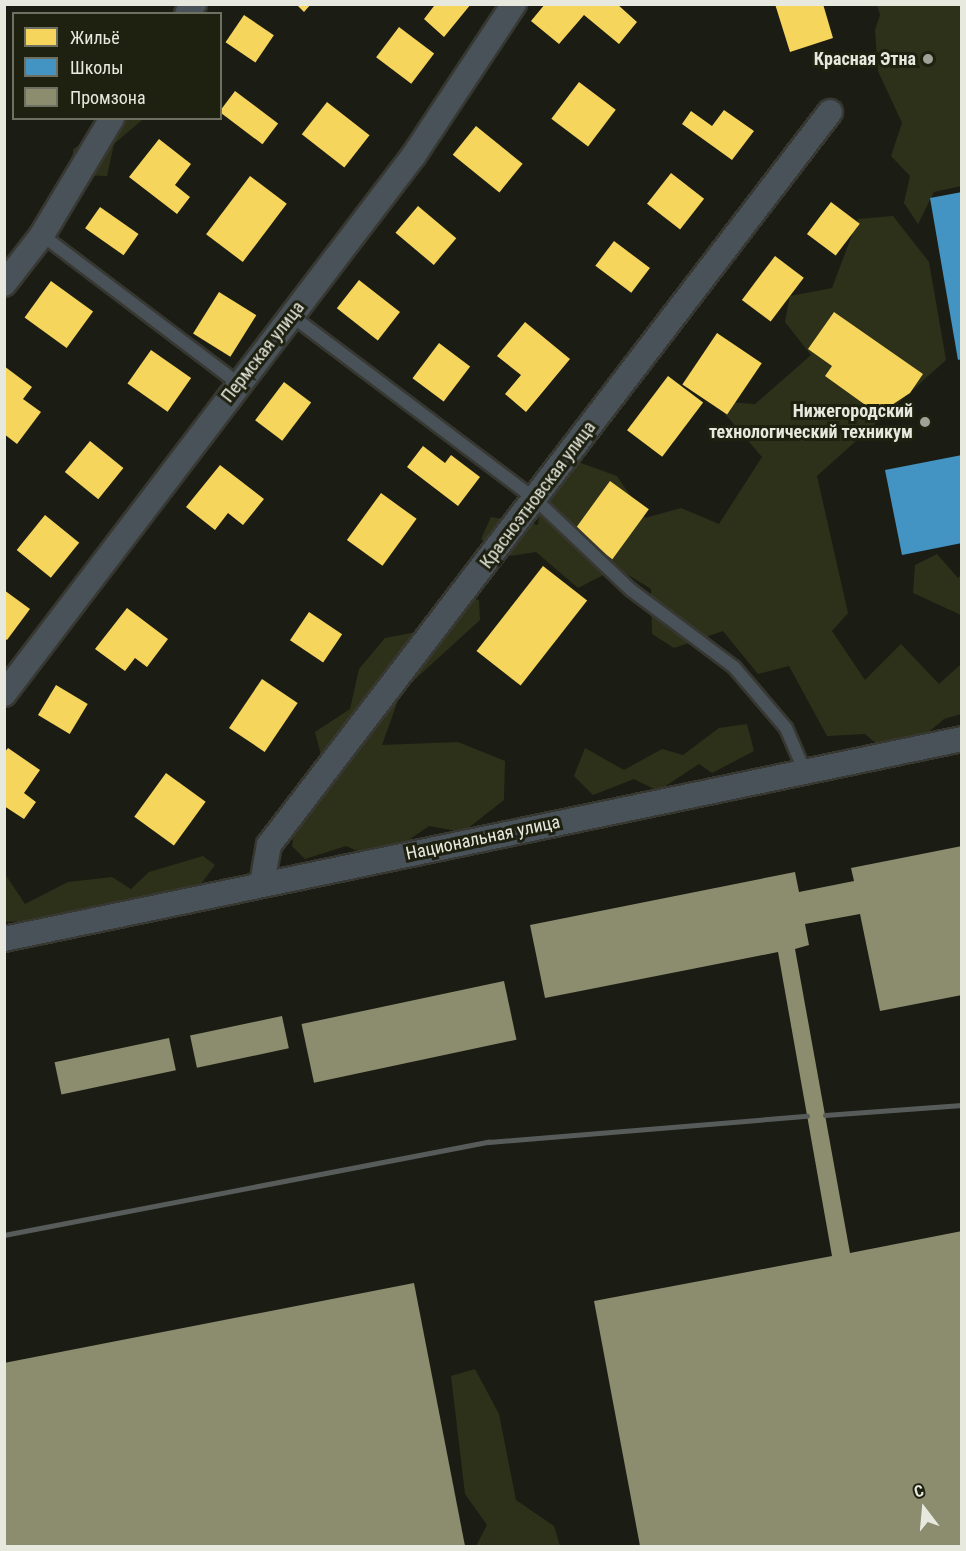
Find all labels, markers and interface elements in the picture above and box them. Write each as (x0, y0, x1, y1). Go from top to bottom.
legend (12, 12, 222, 120)
text: Жильё (70, 27, 120, 48)
place label: Красная Этна (814, 48, 916, 70)
marker: Красная Этна (921, 52, 935, 66)
text: Школы (70, 57, 123, 78)
text: Промзона (70, 87, 146, 108)
street label: Пермская улица (217, 297, 309, 407)
place label: Нижегородский технологический техникум (709, 401, 913, 444)
marker: Нижегородский технологический техникум (918, 415, 932, 429)
street label: Красноэтновская улица (476, 417, 600, 573)
street label: Национальная улица (404, 811, 562, 865)
north arrow (894, 1479, 954, 1539)
text: С (912, 1481, 926, 1502)

